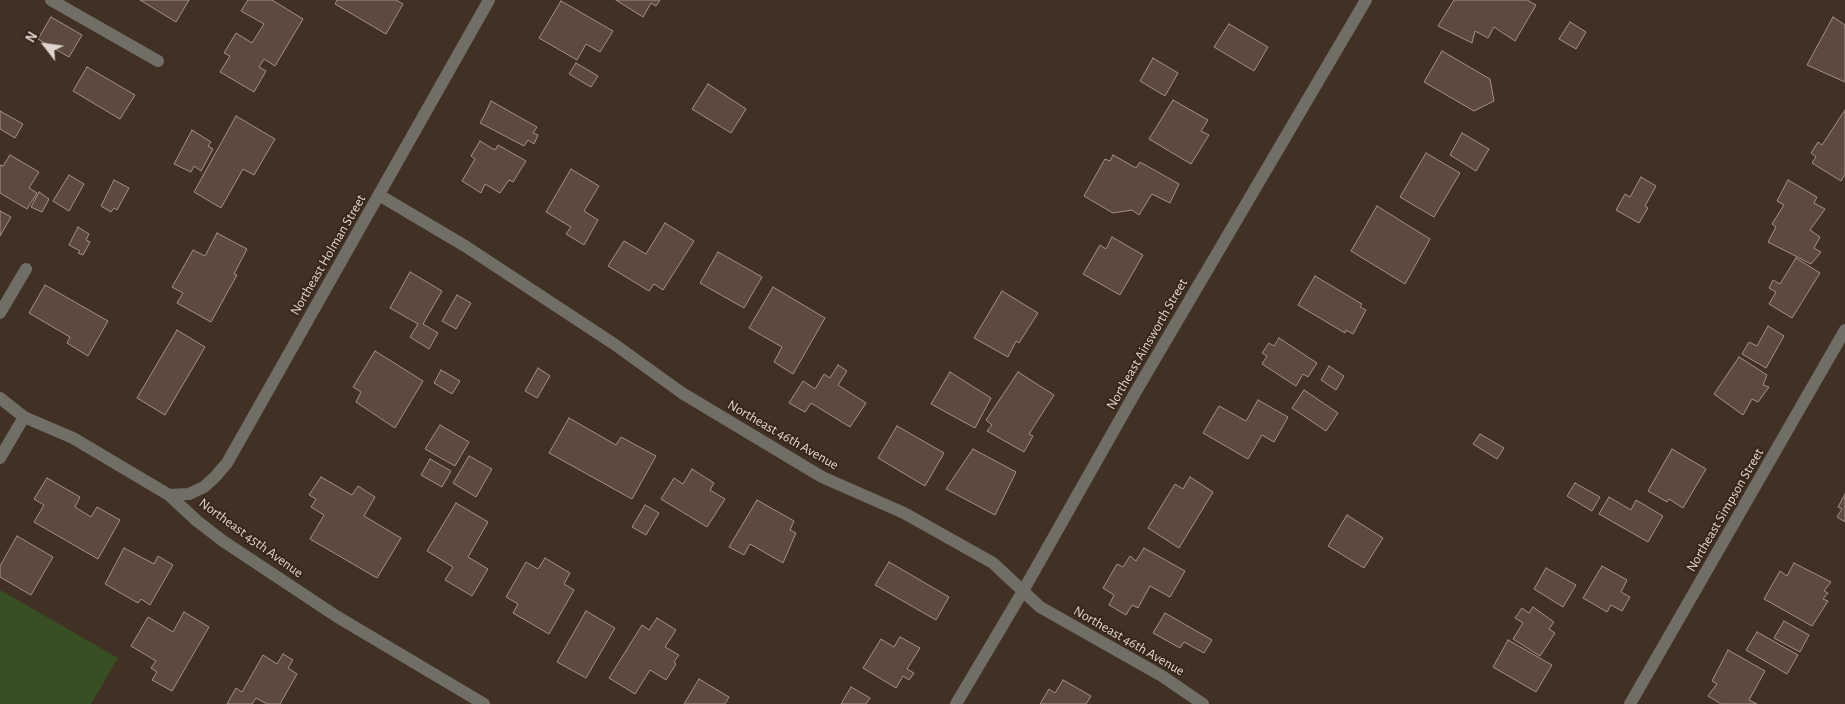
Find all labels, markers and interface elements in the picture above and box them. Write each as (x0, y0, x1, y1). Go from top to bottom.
north arrow (20, 20, 70, 70)
text: N (24, 30, 41, 45)
street label: Northeast Holman Street (287, 192, 369, 318)
street label: Northeast Ainsworth Street (1103, 275, 1191, 413)
street label: Northeast 46th Avenue (725, 396, 841, 474)
street label: Northeast Simpson Street (1683, 445, 1767, 575)
street label: Northeast 45th Avenue (196, 495, 306, 581)
street label: Northeast 46th Avenue (1071, 602, 1187, 680)

